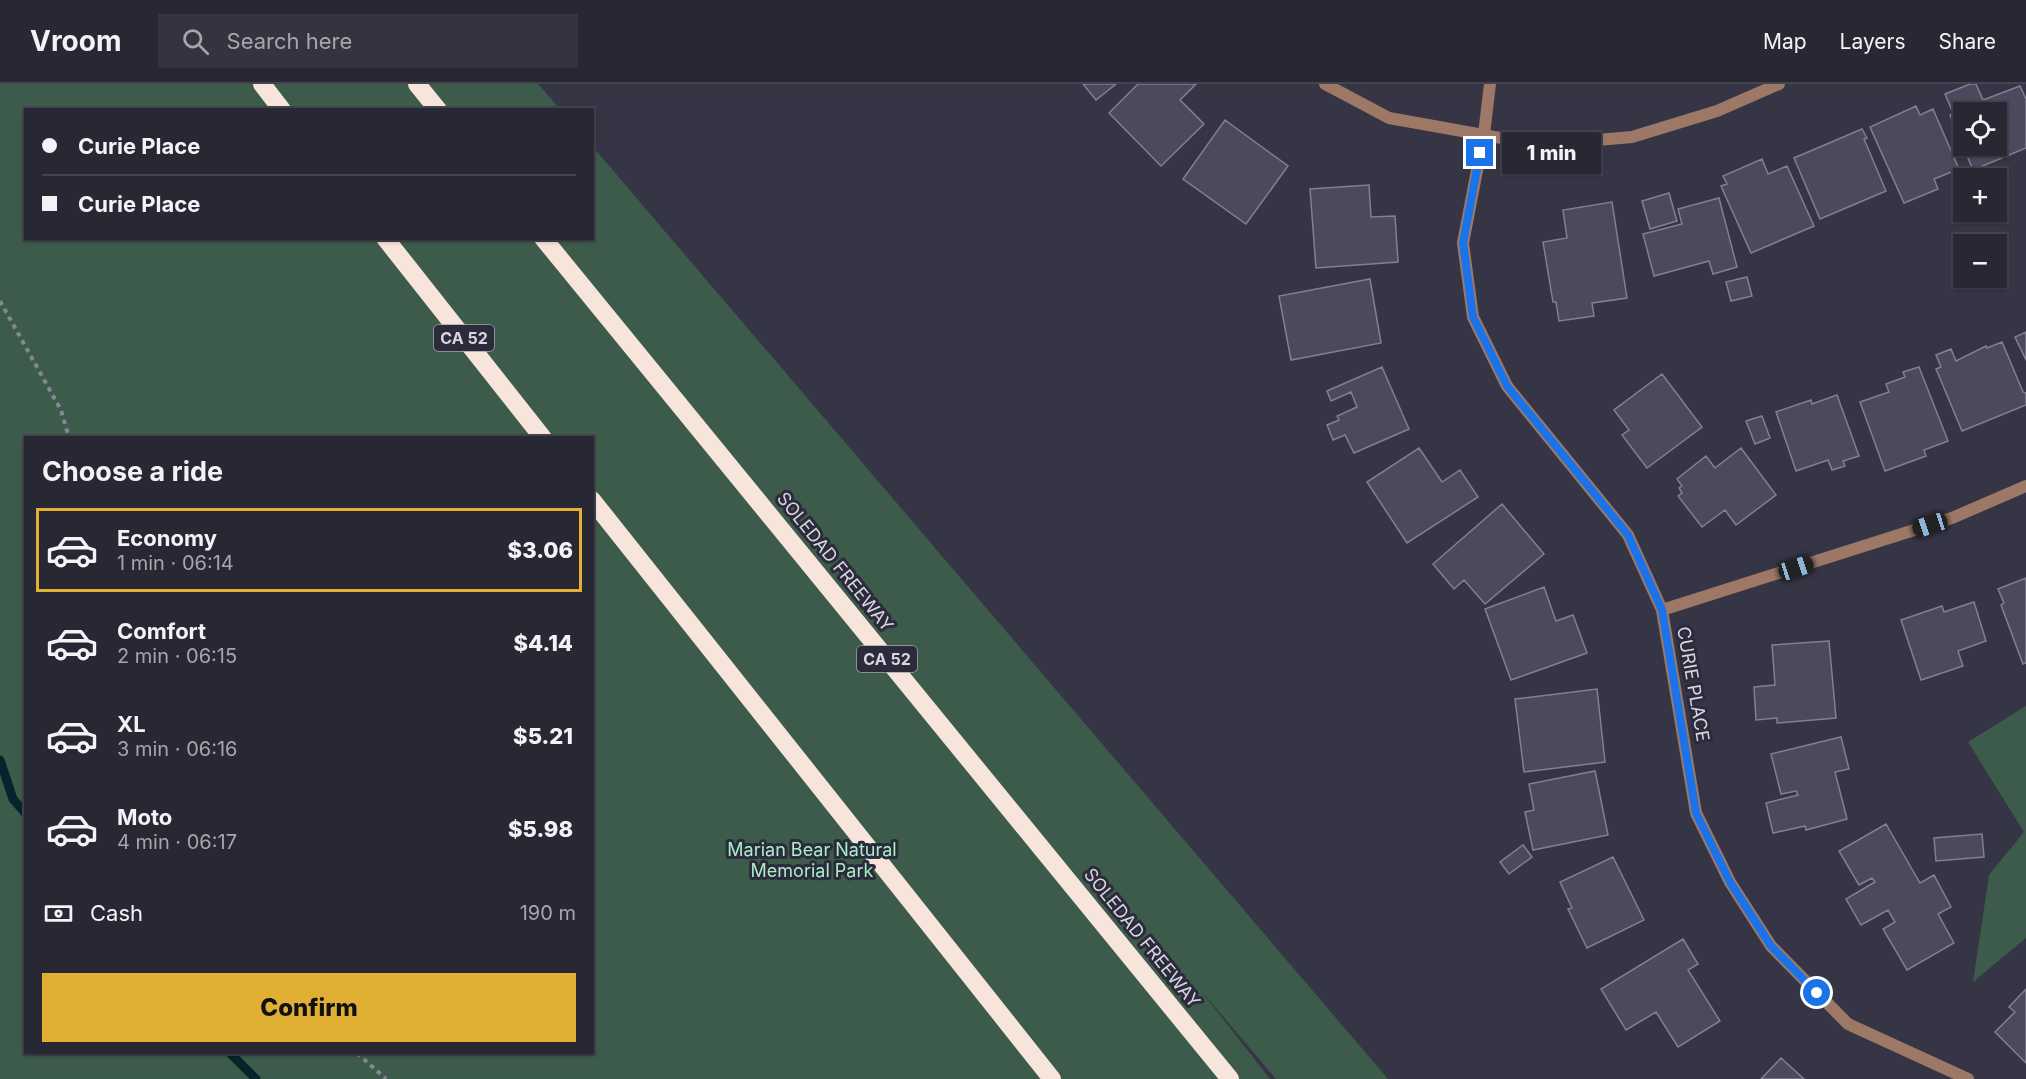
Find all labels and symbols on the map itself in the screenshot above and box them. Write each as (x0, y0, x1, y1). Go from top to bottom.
callout: 1 min (1501, 132, 1600, 174)
route end (1466, 139, 1493, 166)
road number: CA 52 (434, 325, 494, 351)
street label: SOLEDAD FREEWAY (773, 488, 898, 636)
car (1910, 511, 1950, 539)
car (1776, 554, 1816, 582)
street label: CURIE PLACE (1673, 625, 1714, 743)
road number: CA 52 (857, 646, 917, 672)
park label: Marian Bear Natural Memorial Park (727, 839, 897, 881)
street label: SOLEDAD FREEWAY (1080, 864, 1205, 1012)
route start (1803, 979, 1830, 1006)

